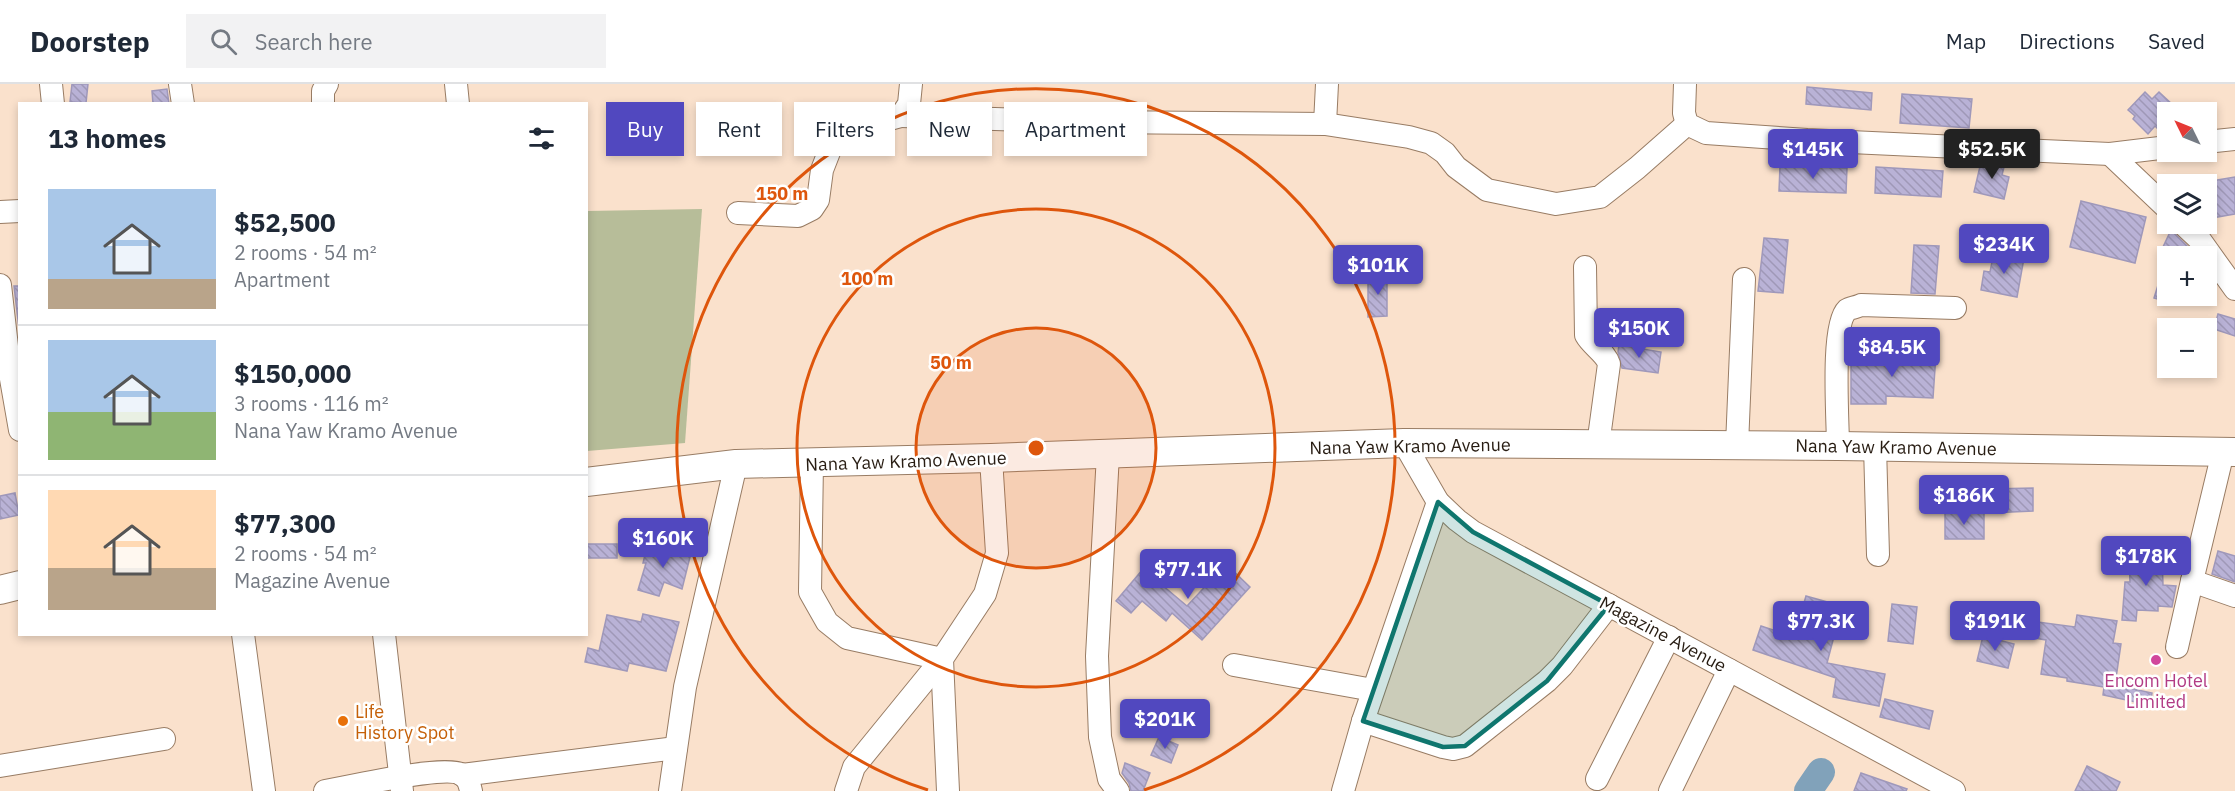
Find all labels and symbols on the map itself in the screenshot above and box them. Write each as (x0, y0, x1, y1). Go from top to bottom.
north arrow (2157, 102, 2217, 162)
pin: $145K (1771, 129, 1855, 180)
pin: $52.5K (1943, 129, 2041, 180)
text: 150 m (756, 182, 808, 205)
pin: $234K (1962, 224, 2046, 275)
pin: $101K (1336, 245, 1420, 296)
text: 100 m (841, 267, 893, 290)
pin: $150K (1597, 308, 1681, 359)
pin: $84.5K (1843, 327, 1941, 378)
text: 50 m (930, 351, 972, 374)
street label: Nana Yaw Kramo Avenue (1309, 433, 1511, 459)
street label: Nana Yaw Kramo Avenue (1795, 434, 1997, 460)
centre of rings (1026, 438, 1046, 458)
street label: Nana Yaw Kramo Avenue (805, 446, 1007, 476)
pin: $186K (1922, 475, 2006, 526)
pin: $160K (621, 518, 705, 569)
pin: $178K (2104, 536, 2188, 587)
pin: $77.1K (1139, 549, 1237, 600)
street label: Magazine Avenue (1596, 591, 1731, 677)
pin: $77.3K (1772, 601, 1870, 652)
pin: $191K (1953, 601, 2037, 652)
marker: Encom Hotel Limited (2149, 653, 2163, 667)
place label: Encom Hotel Limited (2104, 669, 2208, 713)
pin: $201K (1123, 699, 1207, 750)
place label: Life History Spot (355, 700, 455, 744)
marker: Life History Spot (336, 714, 350, 728)

